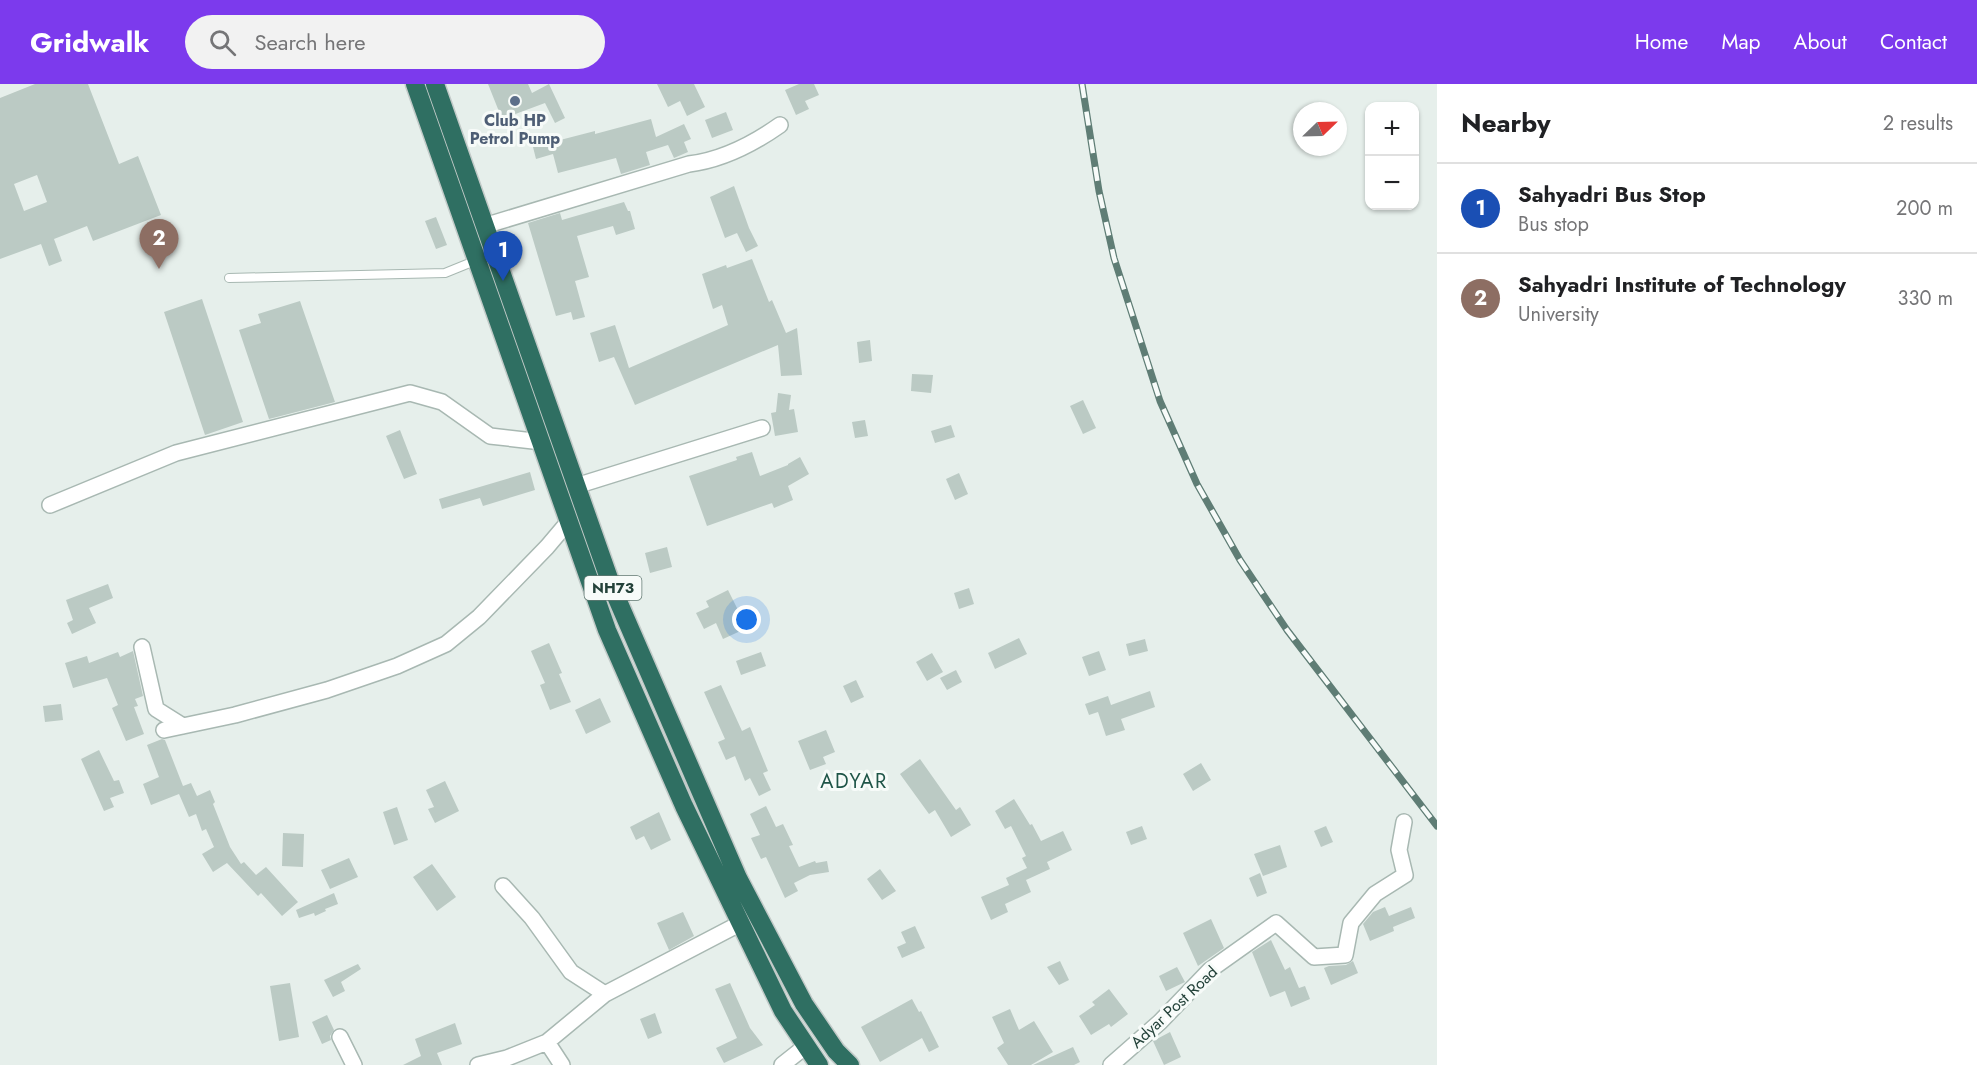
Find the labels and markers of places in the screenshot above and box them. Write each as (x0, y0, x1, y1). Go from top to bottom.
marker: Club HP Petrol Pump (508, 94, 522, 108)
place label: Club HP Petrol Pump (470, 109, 560, 150)
pin: 2 (140, 220, 178, 269)
pin: 1 (484, 232, 522, 281)

